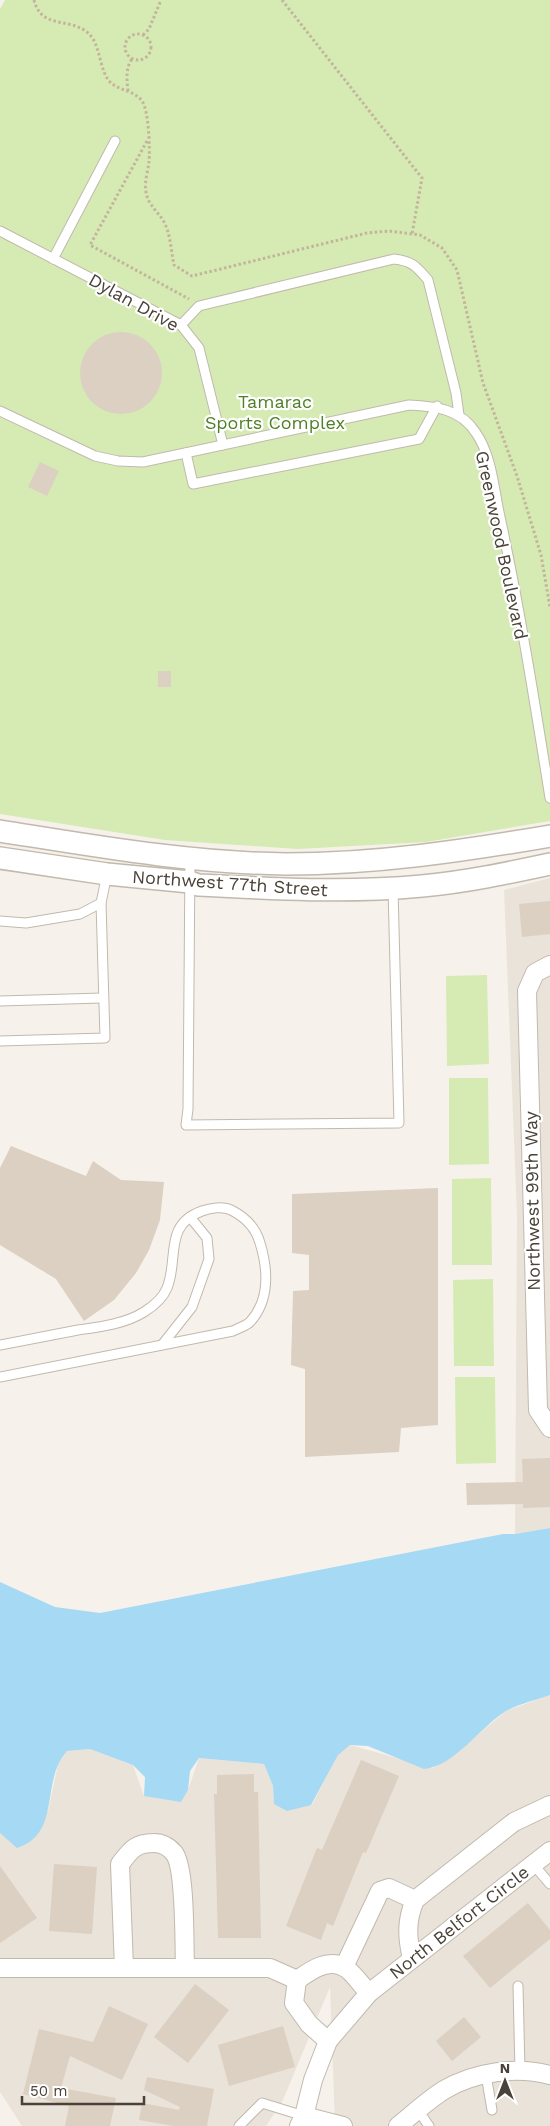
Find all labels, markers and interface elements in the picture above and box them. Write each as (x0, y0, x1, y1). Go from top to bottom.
street label: Dylan Drive (85, 269, 183, 335)
park label: Tamarac Sports Complex (205, 391, 345, 433)
street label: Greenwood Boulevard (472, 449, 532, 641)
street label: Northwest 77th Street (131, 866, 329, 900)
street label: Northwest 99th Way (520, 1110, 544, 1291)
street label: North Belfort Circle (385, 1861, 533, 1983)
north arrow (480, 2056, 530, 2106)
text: N (500, 2060, 510, 2076)
scale bar (22, 2074, 145, 2106)
text: 50 m (30, 2082, 67, 2100)

